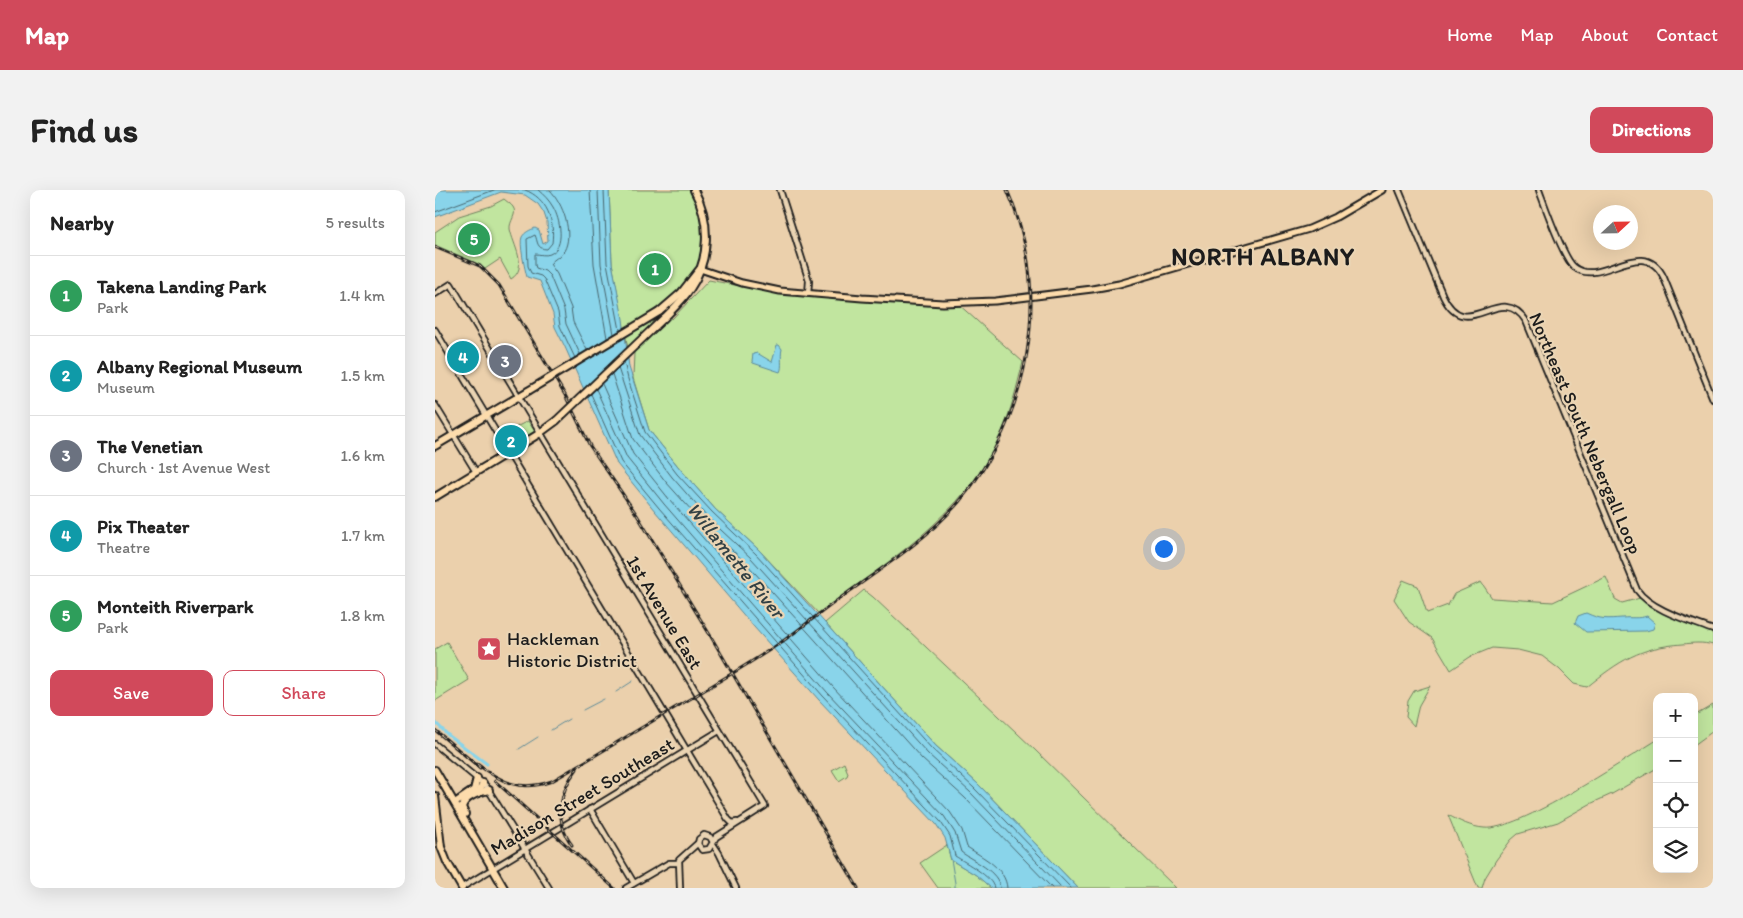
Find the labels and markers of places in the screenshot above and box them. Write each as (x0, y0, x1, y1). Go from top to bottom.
pin: 5 (458, 220, 490, 258)
pin: 1 (639, 250, 671, 288)
pin: 4 (447, 338, 479, 376)
pin: 3 (489, 342, 521, 380)
pin: 2 (495, 422, 527, 460)
place label: Hackleman Historic District (507, 627, 637, 672)
place icon: Hackleman Historic District (476, 636, 502, 662)

